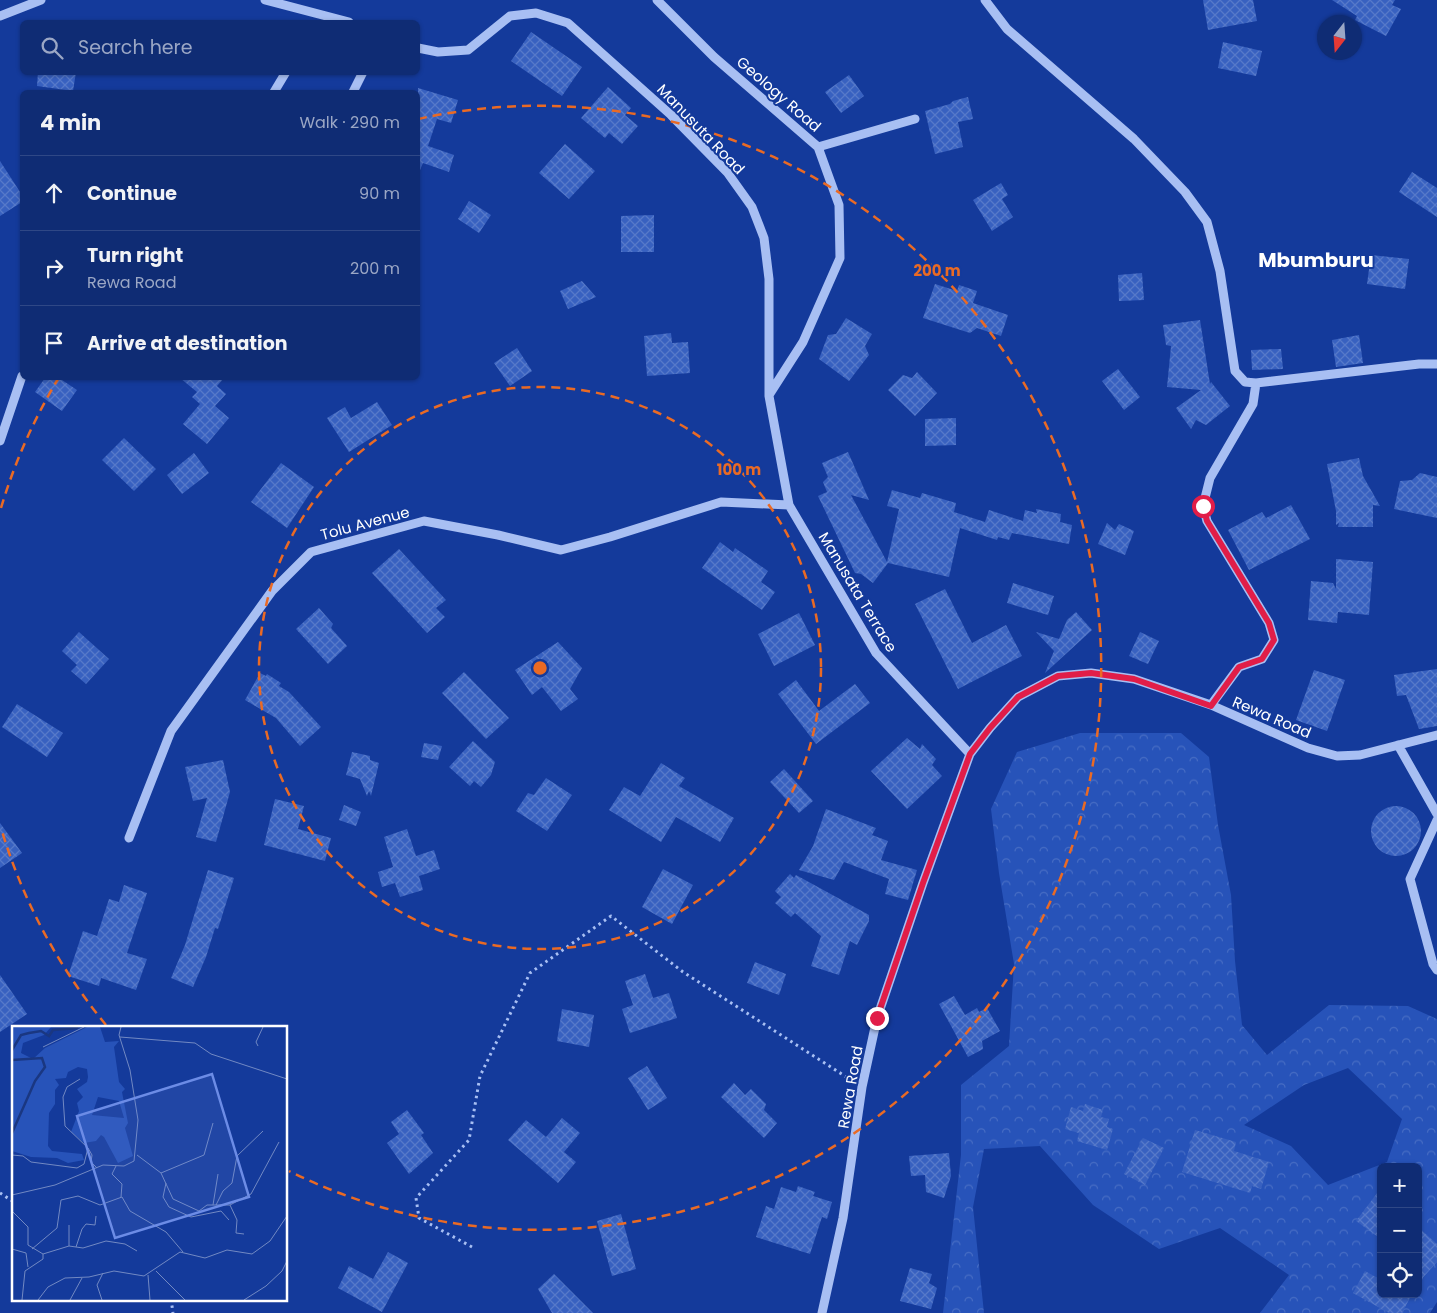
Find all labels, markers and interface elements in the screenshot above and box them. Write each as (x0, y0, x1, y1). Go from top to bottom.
north arrow (1317, 15, 1362, 60)
search box (20, 20, 420, 75)
icon: search (38, 34, 66, 62)
text: Search here (78, 34, 192, 61)
street label: Geology Road (732, 51, 826, 137)
street label: Manusuta Road (652, 79, 750, 179)
text: 4 min (40, 108, 101, 137)
text: Walk · 290 m (299, 111, 400, 134)
icon: ahead (40, 179, 68, 207)
text: Continue (87, 180, 177, 207)
text: 90 m (359, 182, 400, 205)
text: Turn right (87, 242, 183, 269)
district label: Mbumburu (1258, 246, 1374, 274)
icon: right (40, 254, 68, 282)
text: 200 m (350, 257, 400, 280)
text: 200 m (913, 260, 961, 281)
text: Rewa Road (87, 271, 176, 294)
icon: arrive (40, 329, 68, 357)
text: Arrive at destination (87, 330, 288, 357)
text: 100 m (717, 459, 761, 480)
route start (1192, 495, 1215, 518)
street label: Tolu Avenue (318, 501, 412, 545)
street label: Manusata Terrace (814, 528, 902, 656)
centre of rings (531, 659, 549, 677)
street label: Rewa Road (1229, 691, 1315, 743)
route end (866, 1007, 889, 1030)
inset map (12, 1026, 288, 1300)
street label: Rewa Road (832, 1044, 868, 1130)
map controls (1377, 1163, 1422, 1298)
button: + (1377, 1163, 1422, 1208)
button: − (1377, 1208, 1422, 1253)
button: locate (1377, 1253, 1422, 1298)

